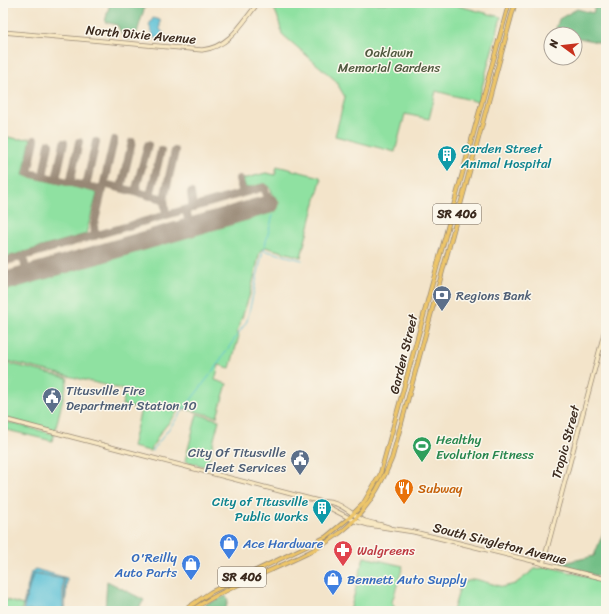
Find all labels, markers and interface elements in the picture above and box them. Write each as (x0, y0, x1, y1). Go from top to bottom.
street label: North Dixie Avenue (85, 18, 197, 51)
north arrow (543, 26, 583, 66)
text: N (543, 37, 564, 51)
park label: Oaklawn Memorial Gardens (338, 41, 441, 79)
place label: Garden Street Animal Hospital (460, 137, 552, 175)
building icon: Garden Street Animal Hospital (436, 144, 458, 172)
road number: SR 406 (433, 204, 481, 224)
bank icon: Regions Bank (431, 284, 453, 312)
place label: Regions Bank (456, 284, 532, 307)
street label: Garden Street (382, 311, 425, 396)
place label: Titusville Fire Department Station 10 (66, 379, 197, 417)
public building icon: Titusville Fire Department Station 10 (41, 386, 63, 414)
street label: Tropic Street (545, 402, 587, 482)
place label: Healthy Evolution Fitness (436, 428, 534, 466)
sports icon: Healthy Evolution Fitness (411, 435, 433, 463)
place label: City Of Titusville Fleet Services (188, 441, 287, 479)
public building icon: City Of Titusville Fleet Services (289, 448, 311, 476)
restaurant icon: Subway (393, 477, 415, 505)
place label: Subway (418, 477, 463, 500)
place label: City of Titusville Public Works (212, 490, 309, 528)
building icon: City of Titusville Public Works (311, 497, 333, 525)
street label: South Singleton Avenue (431, 516, 570, 571)
shop icon: Ace Hardware (218, 532, 240, 560)
place label: Ace Hardware (242, 532, 324, 555)
pharmacy icon: Walgreens (332, 539, 354, 567)
place label: Walgreens (357, 539, 415, 562)
place label: O'Reilly Auto Parts (114, 546, 178, 584)
shop icon: O'Reilly Auto Parts (180, 553, 202, 581)
road number: SR 406 (218, 567, 266, 587)
shop icon: Bennett Auto Supply (322, 568, 344, 596)
place label: Bennett Auto Supply (347, 568, 467, 591)

